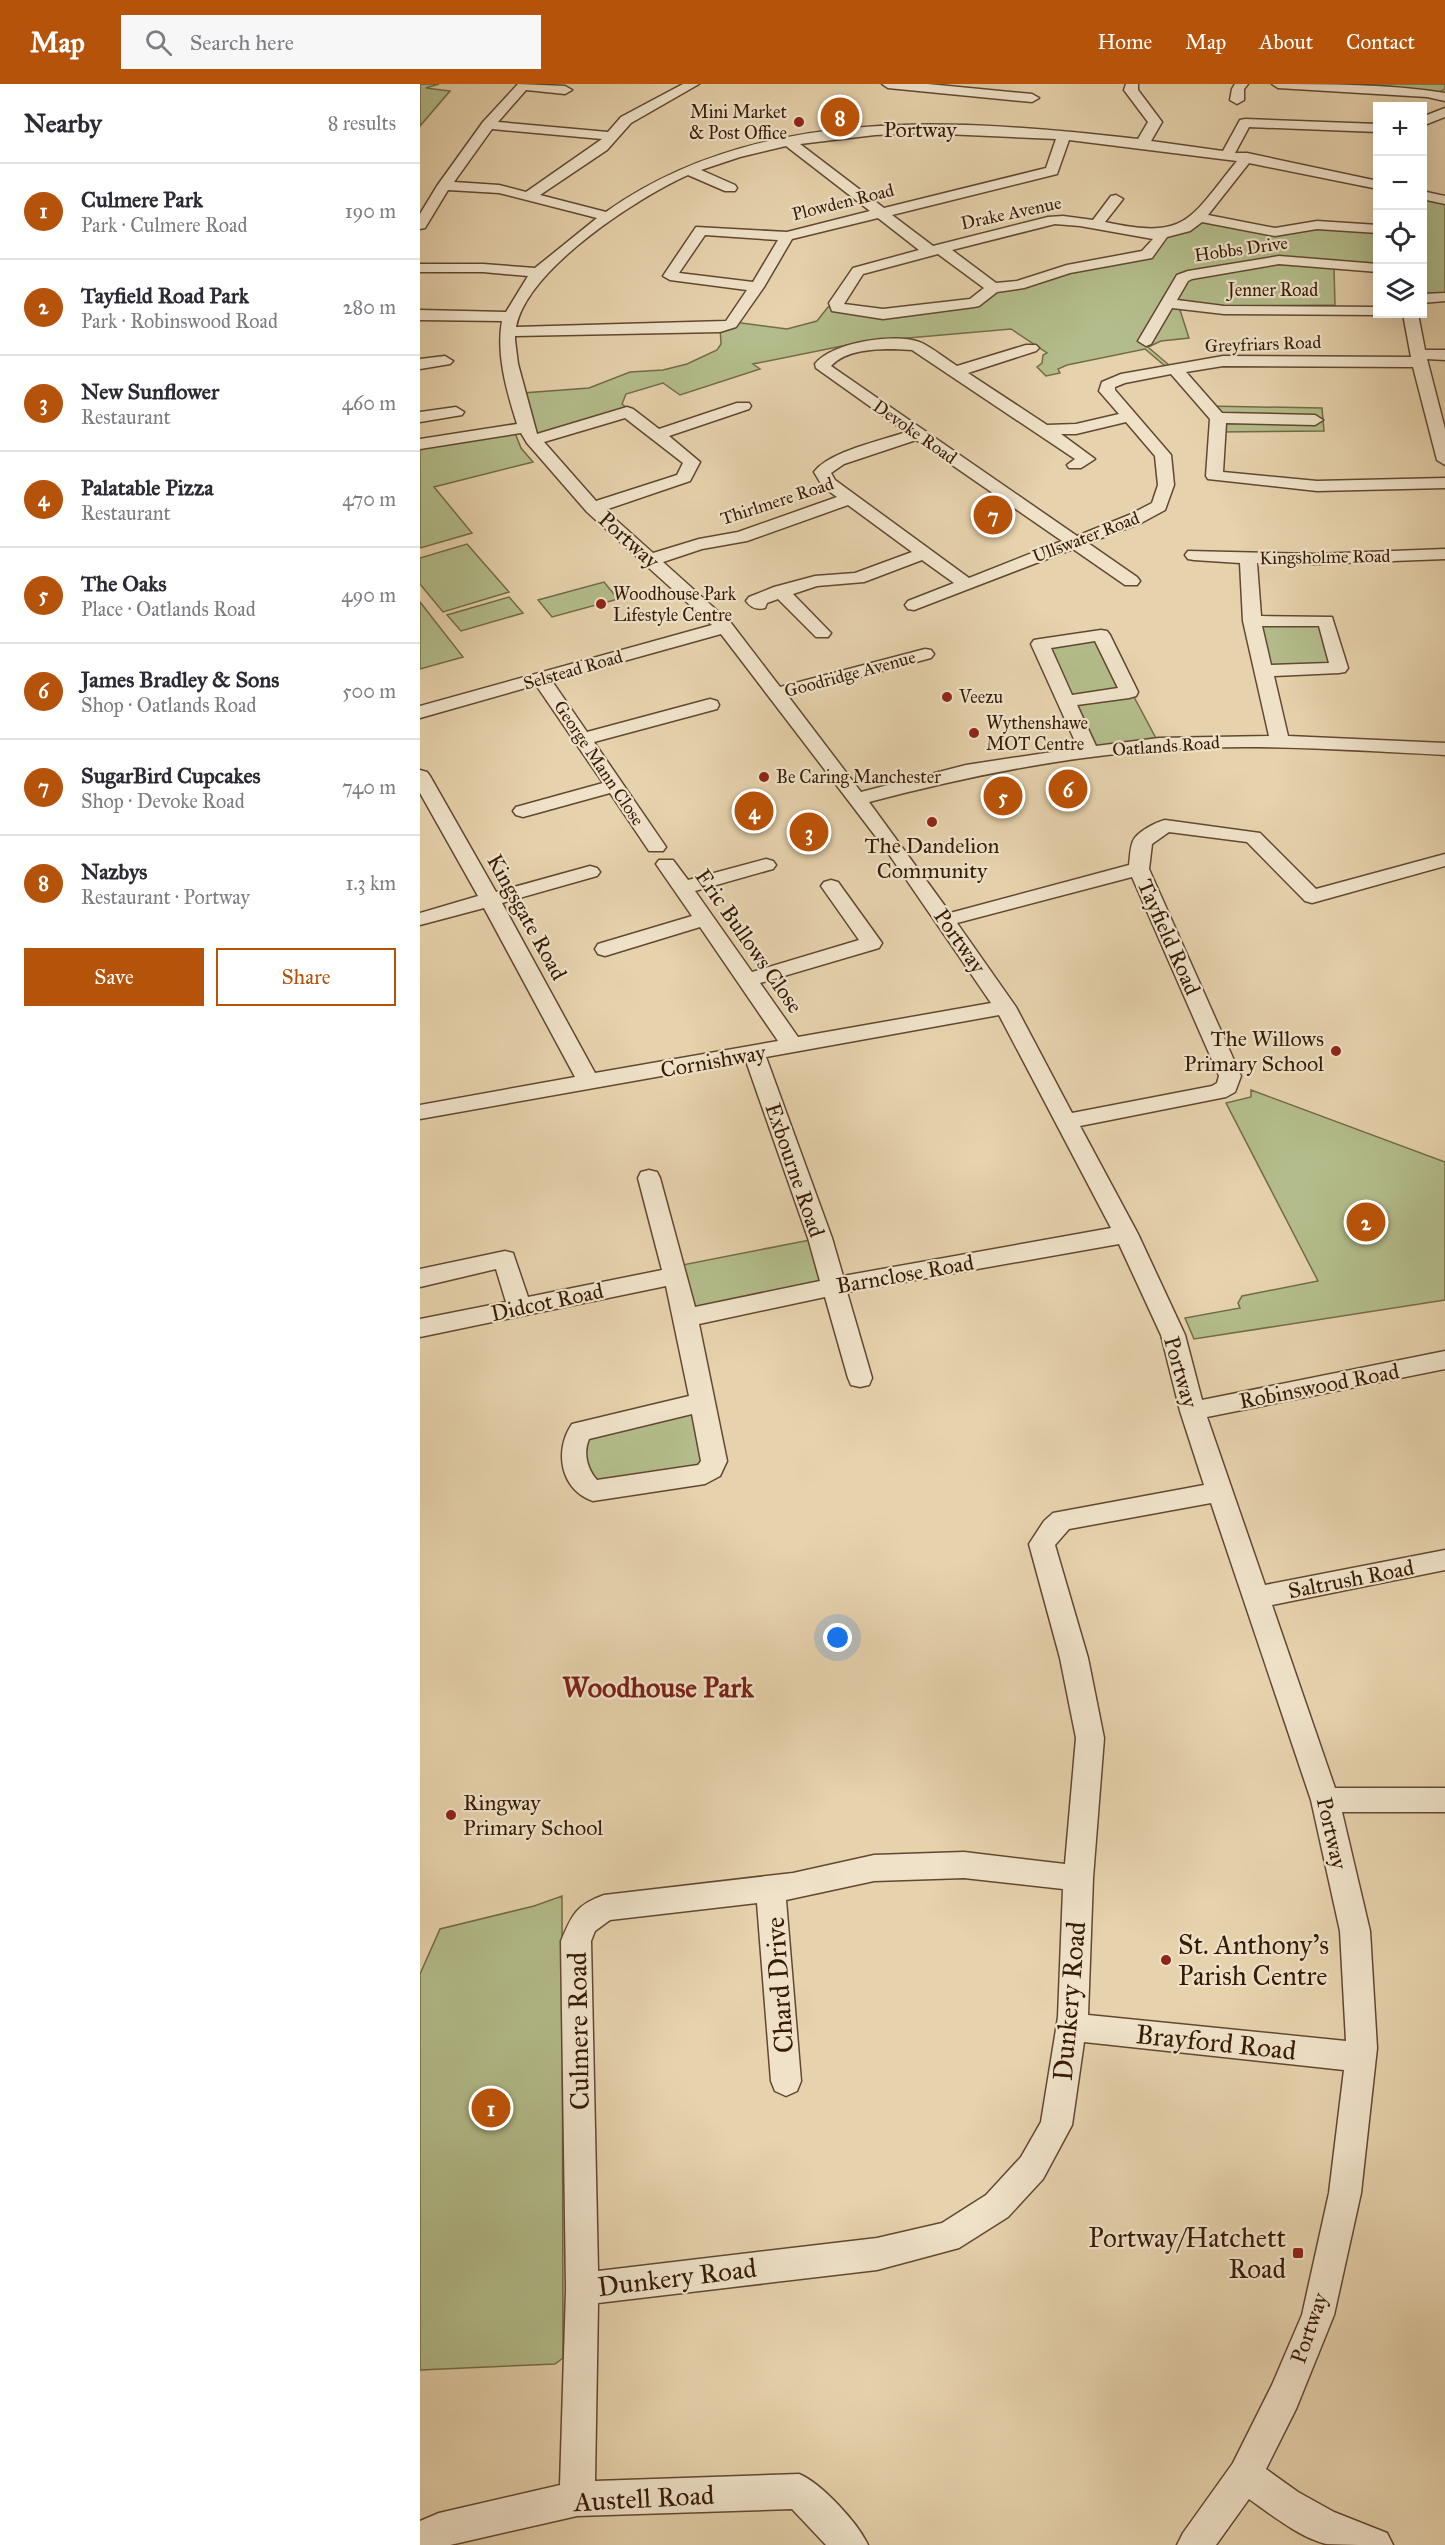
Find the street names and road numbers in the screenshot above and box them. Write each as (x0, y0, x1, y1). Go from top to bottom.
street label: Portway (884, 116, 957, 143)
street label: Plowden Road (790, 179, 896, 225)
street label: Drake Avenue (959, 192, 1063, 234)
street label: Hobbs Drive (1193, 232, 1289, 266)
street label: Jenner Road (1226, 279, 1318, 302)
street label: Greyfriars Road (1204, 331, 1322, 357)
street label: Devoke Road (869, 395, 961, 469)
street label: Thirlmere Road (718, 472, 836, 530)
street label: Portway (593, 506, 666, 575)
street label: Ullswater Road (1029, 507, 1143, 567)
street label: Kingsholme Road (1259, 545, 1391, 570)
street label: Selstead Road (521, 645, 625, 695)
street label: Goodridge Avenue (782, 646, 918, 703)
street label: George Mann Close (548, 696, 649, 830)
street label: Oatlands Road (1111, 731, 1221, 761)
street label: Kingsgate Road (481, 849, 573, 985)
street label: Eric Bullows Close (689, 864, 809, 1018)
street label: Tayfield Road (1132, 875, 1206, 999)
street label: Portway (928, 903, 992, 979)
street label: Cornishway (658, 1038, 768, 1084)
street label: Exbourne Road (759, 1099, 831, 1241)
street label: Barnclose Road (834, 1249, 976, 1299)
street label: Didcot Road (488, 1277, 606, 1327)
street label: Portway (1158, 1333, 1204, 1411)
street label: Robinswood Road (1237, 1357, 1401, 1415)
street label: Saltrush Road (1286, 1554, 1416, 1604)
street label: Portway (1311, 1794, 1354, 1872)
street label: Chard Drive (758, 1916, 800, 2054)
street label: Dunkery Road (1046, 1919, 1092, 2082)
street label: Culmere Road (560, 1951, 596, 2111)
street label: Brayford Road (1134, 2017, 1298, 2067)
street label: Dunkery Road (596, 2251, 759, 2303)
street label: Portway (1284, 2288, 1334, 2367)
street label: Austell Road (572, 2478, 716, 2518)

